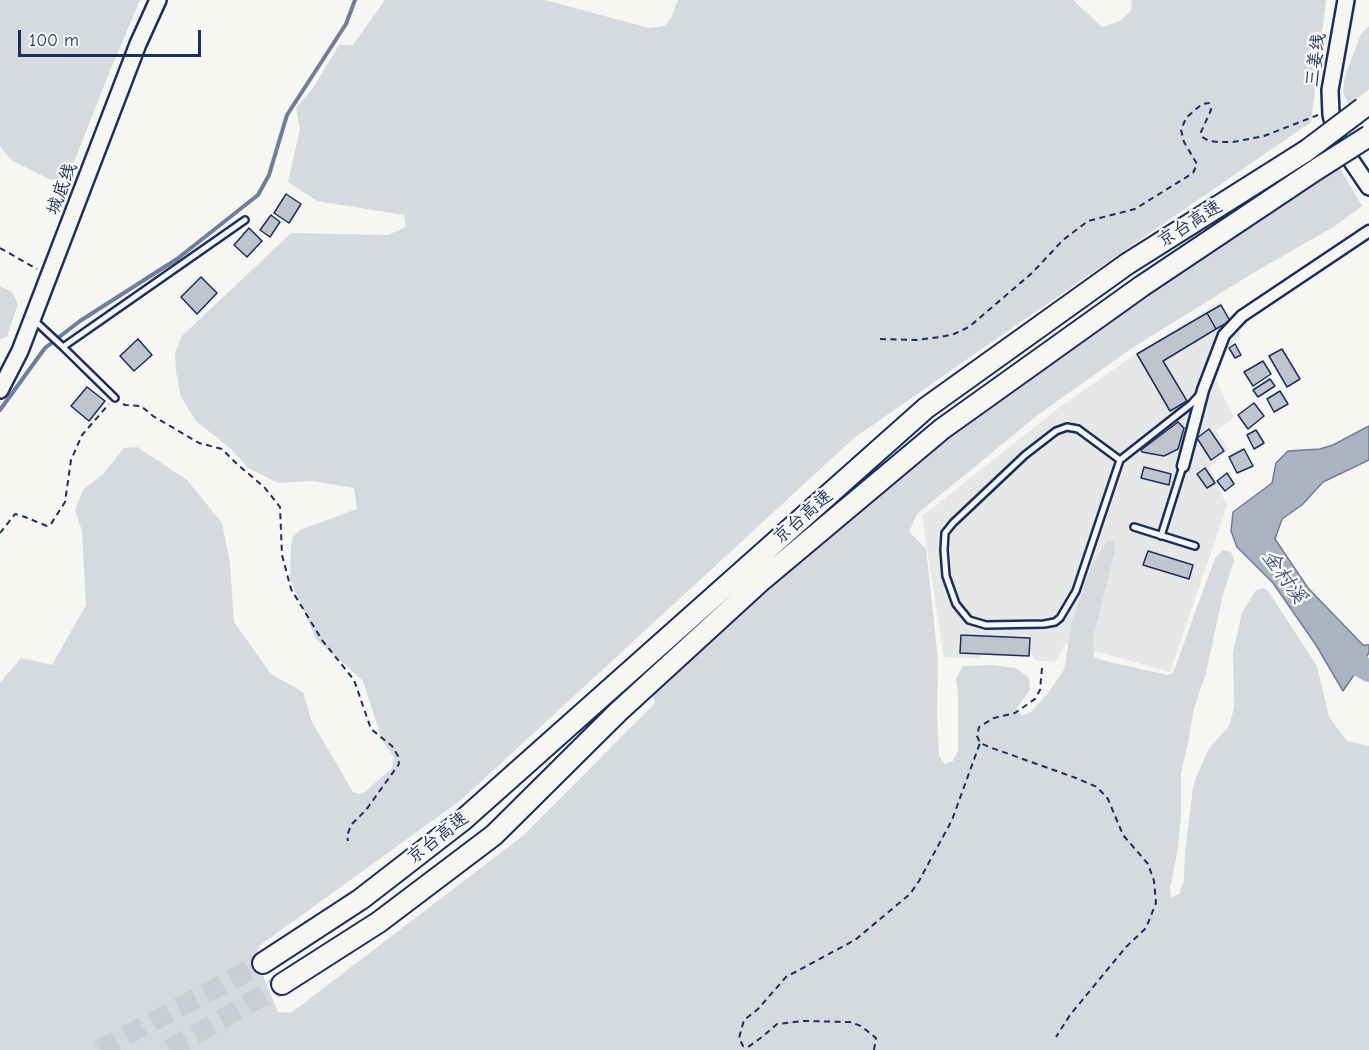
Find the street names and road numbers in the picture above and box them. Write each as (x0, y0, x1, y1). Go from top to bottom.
street label: 三姜线 (1302, 32, 1330, 88)
street label: 城底线 (42, 160, 82, 218)
street label: 京台高速 (1154, 196, 1226, 252)
street label: 京台高速 (769, 485, 837, 549)
street label: 京台高速 (403, 807, 473, 869)

